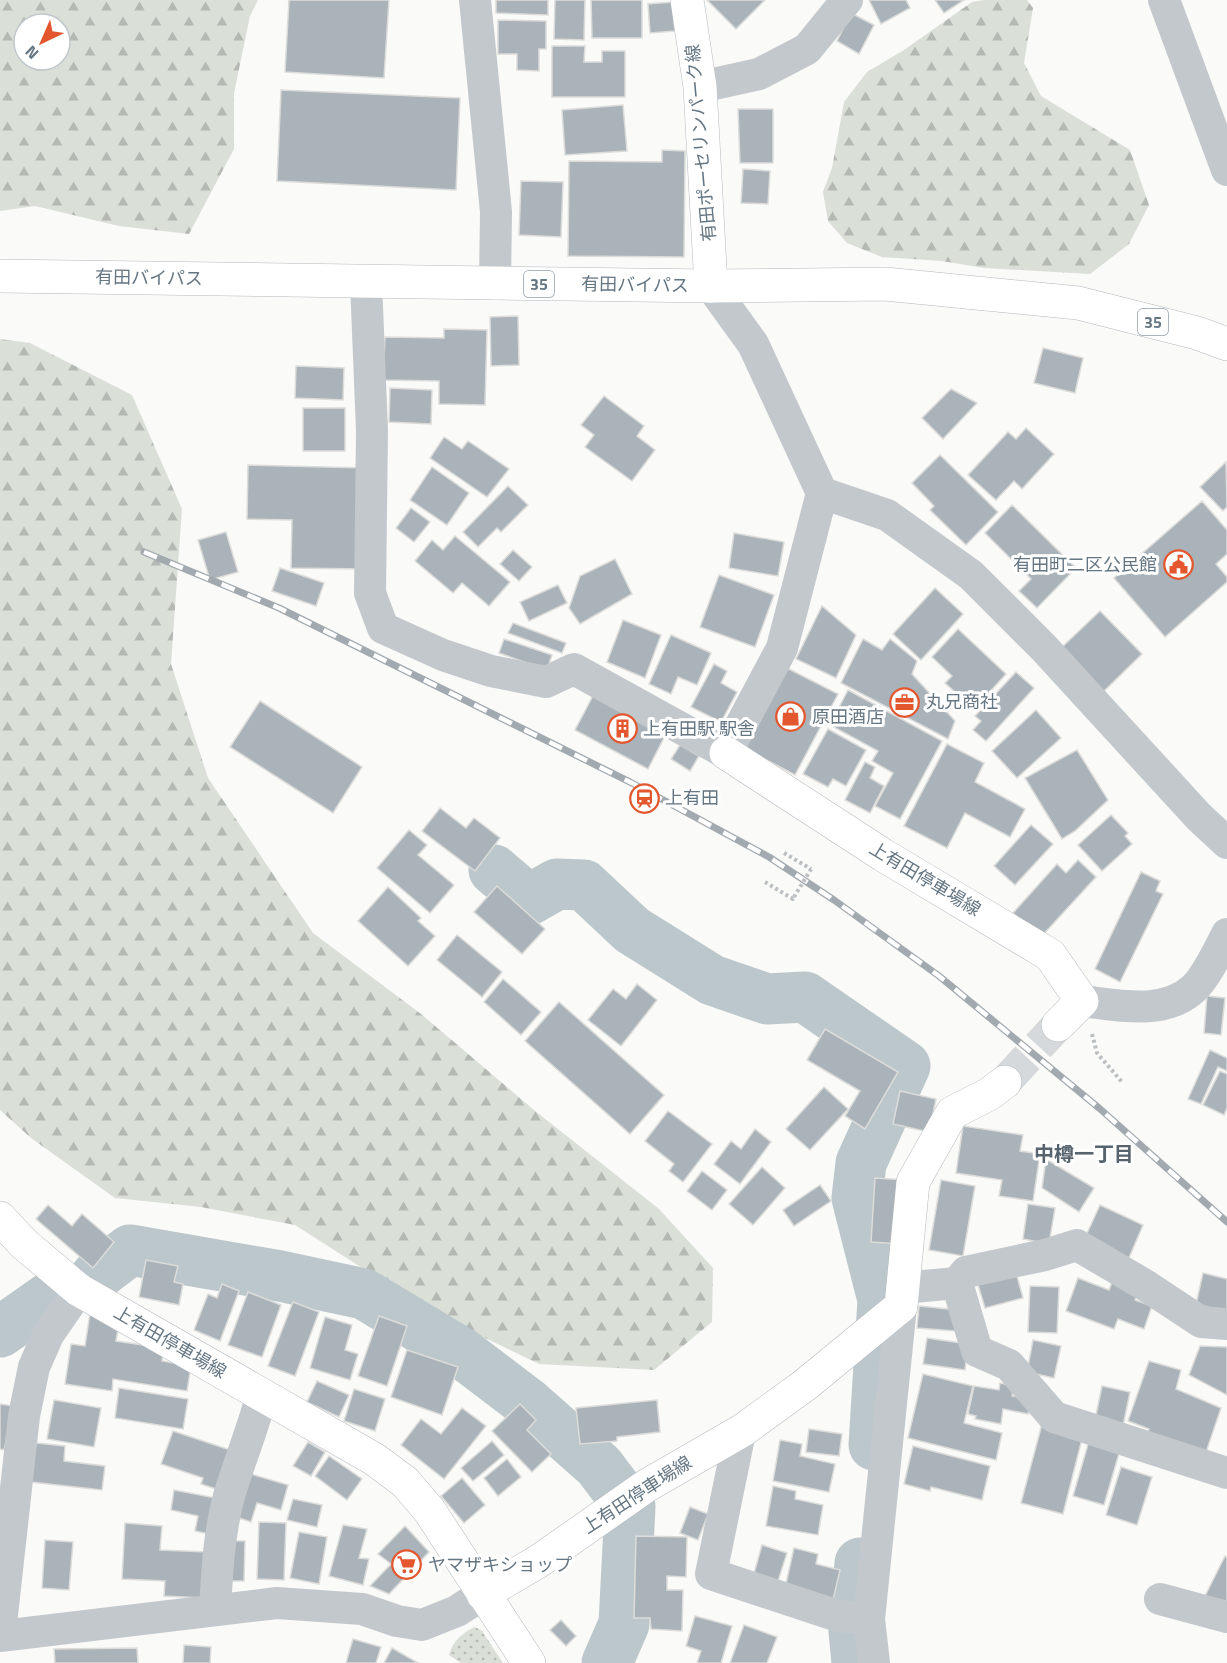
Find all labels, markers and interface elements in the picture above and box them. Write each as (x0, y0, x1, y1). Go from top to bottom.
north arrow (12, 12, 72, 72)
text: N (19, 40, 44, 65)
street label: 有田ポーセリンパーク線 (678, 43, 723, 243)
street label: 有田バイパス (95, 263, 203, 292)
street label: 有田バイパス (581, 270, 689, 299)
road number: 35 (524, 271, 554, 297)
road number: 35 (1138, 309, 1168, 335)
public building icon: 有田町二区公民館 (1162, 549, 1194, 581)
place label: 有田町二区公民館 (1013, 551, 1157, 578)
office icon: 丸兄商社 (889, 686, 921, 718)
place label: 丸兄商社 (926, 688, 998, 715)
shop icon: 原田酒店 (775, 701, 807, 733)
place label: 原田酒店 (812, 703, 884, 730)
building icon: 上有田駅 駅舎 (606, 713, 638, 745)
place label: 上有田駅 駅舎 (643, 715, 755, 742)
station icon: 上有田 (628, 782, 660, 814)
place label: 上有田 (665, 784, 719, 811)
street label: 上有田停車場線 (864, 835, 986, 923)
district label: 中樽一丁目 (1034, 1138, 1134, 1169)
street label: 上有田停車場線 (109, 1298, 232, 1385)
street label: 上有田停車場線 (577, 1449, 697, 1540)
supermarket icon: ヤマザキショップ (391, 1549, 423, 1581)
place label: ヤマザキショップ (428, 1551, 572, 1578)

